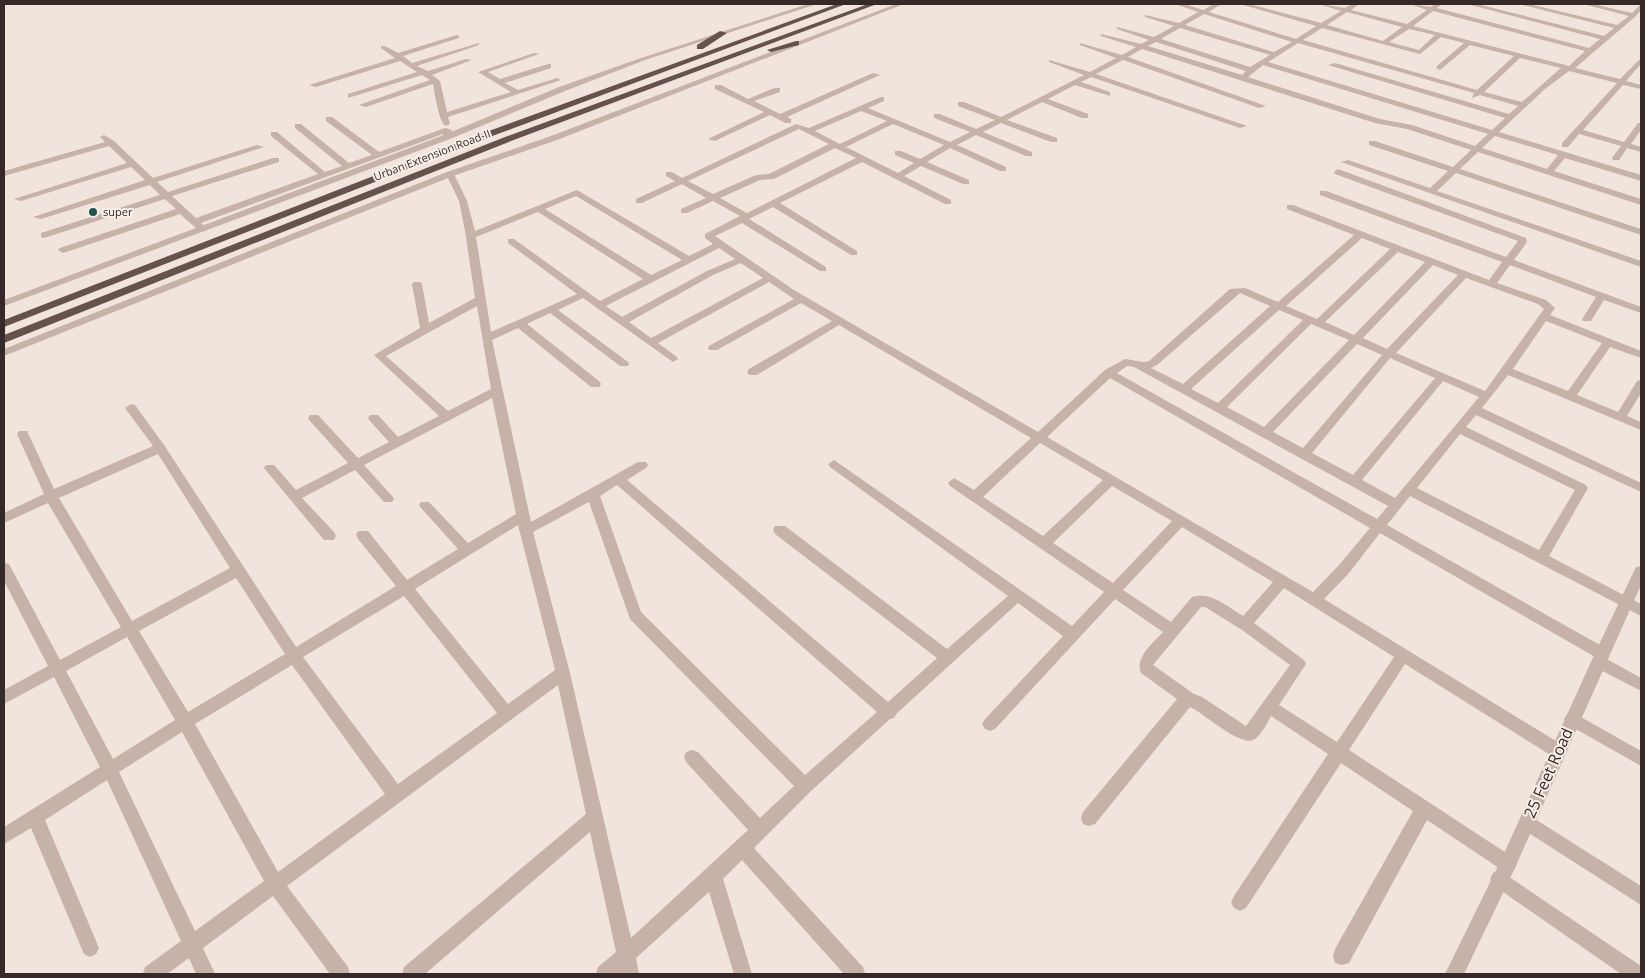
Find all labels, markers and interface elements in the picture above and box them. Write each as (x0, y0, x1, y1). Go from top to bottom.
street label: Urban Extension Road-II (371, 125, 492, 184)
place label: super (103, 204, 133, 219)
marker: super (87, 206, 99, 218)
street label: 25 Feet Road (1518, 724, 1578, 822)

